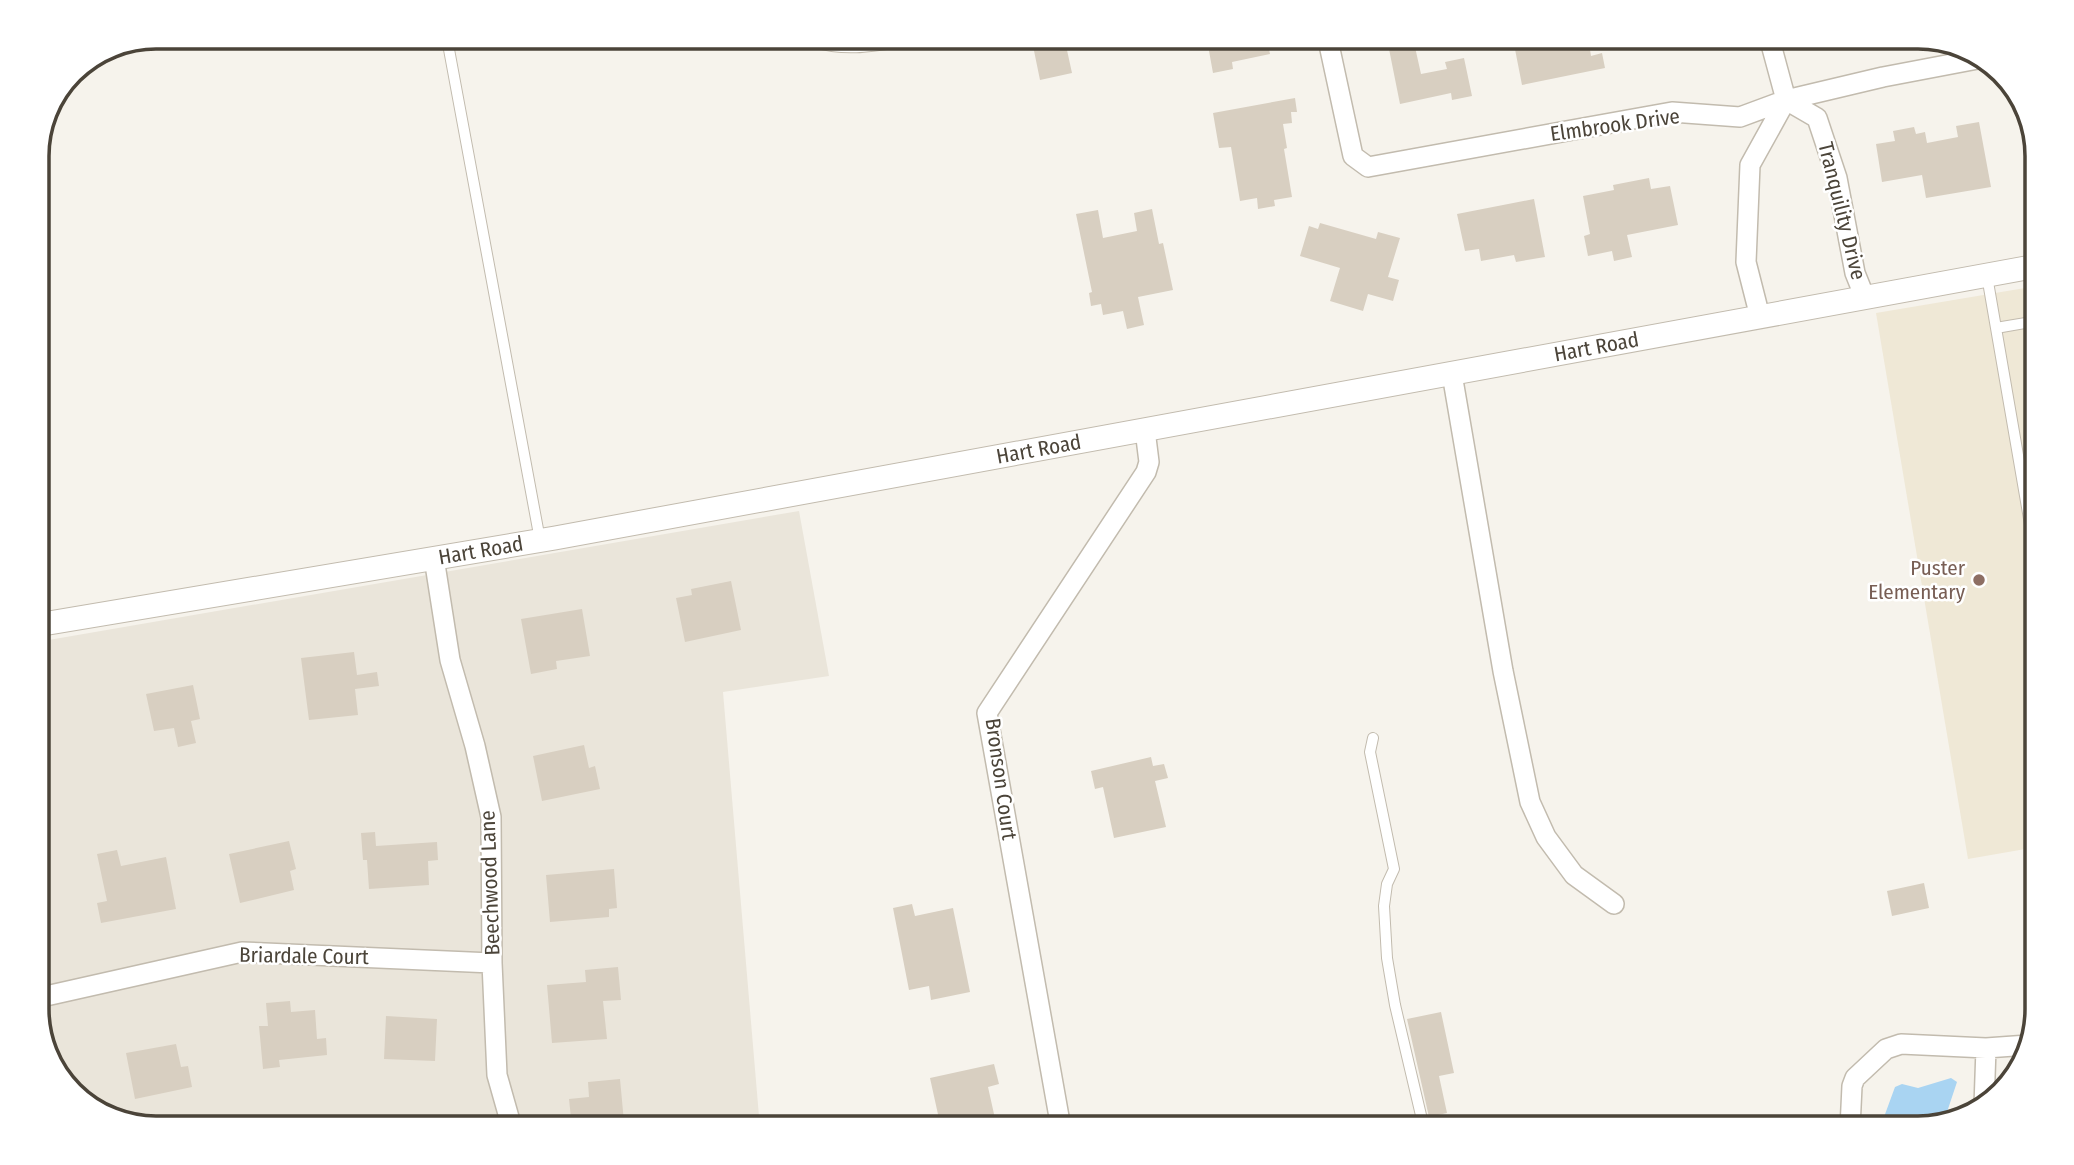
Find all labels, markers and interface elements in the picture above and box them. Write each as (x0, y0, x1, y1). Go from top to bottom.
street label: Elmbrook Drive (1549, 103, 1681, 147)
street label: Tranquility Drive (1812, 139, 1872, 283)
street label: Hart Road (1552, 326, 1641, 367)
street label: Hart Road (994, 429, 1083, 470)
street label: Hart Road (436, 531, 525, 570)
place label: Puster Elementary (1868, 555, 1966, 605)
marker: Puster Elementary (1971, 572, 1987, 588)
street label: Bronson Court (980, 716, 1022, 842)
street label: Beechwood Lane (474, 810, 506, 956)
street label: Briardale Court (239, 942, 369, 970)

